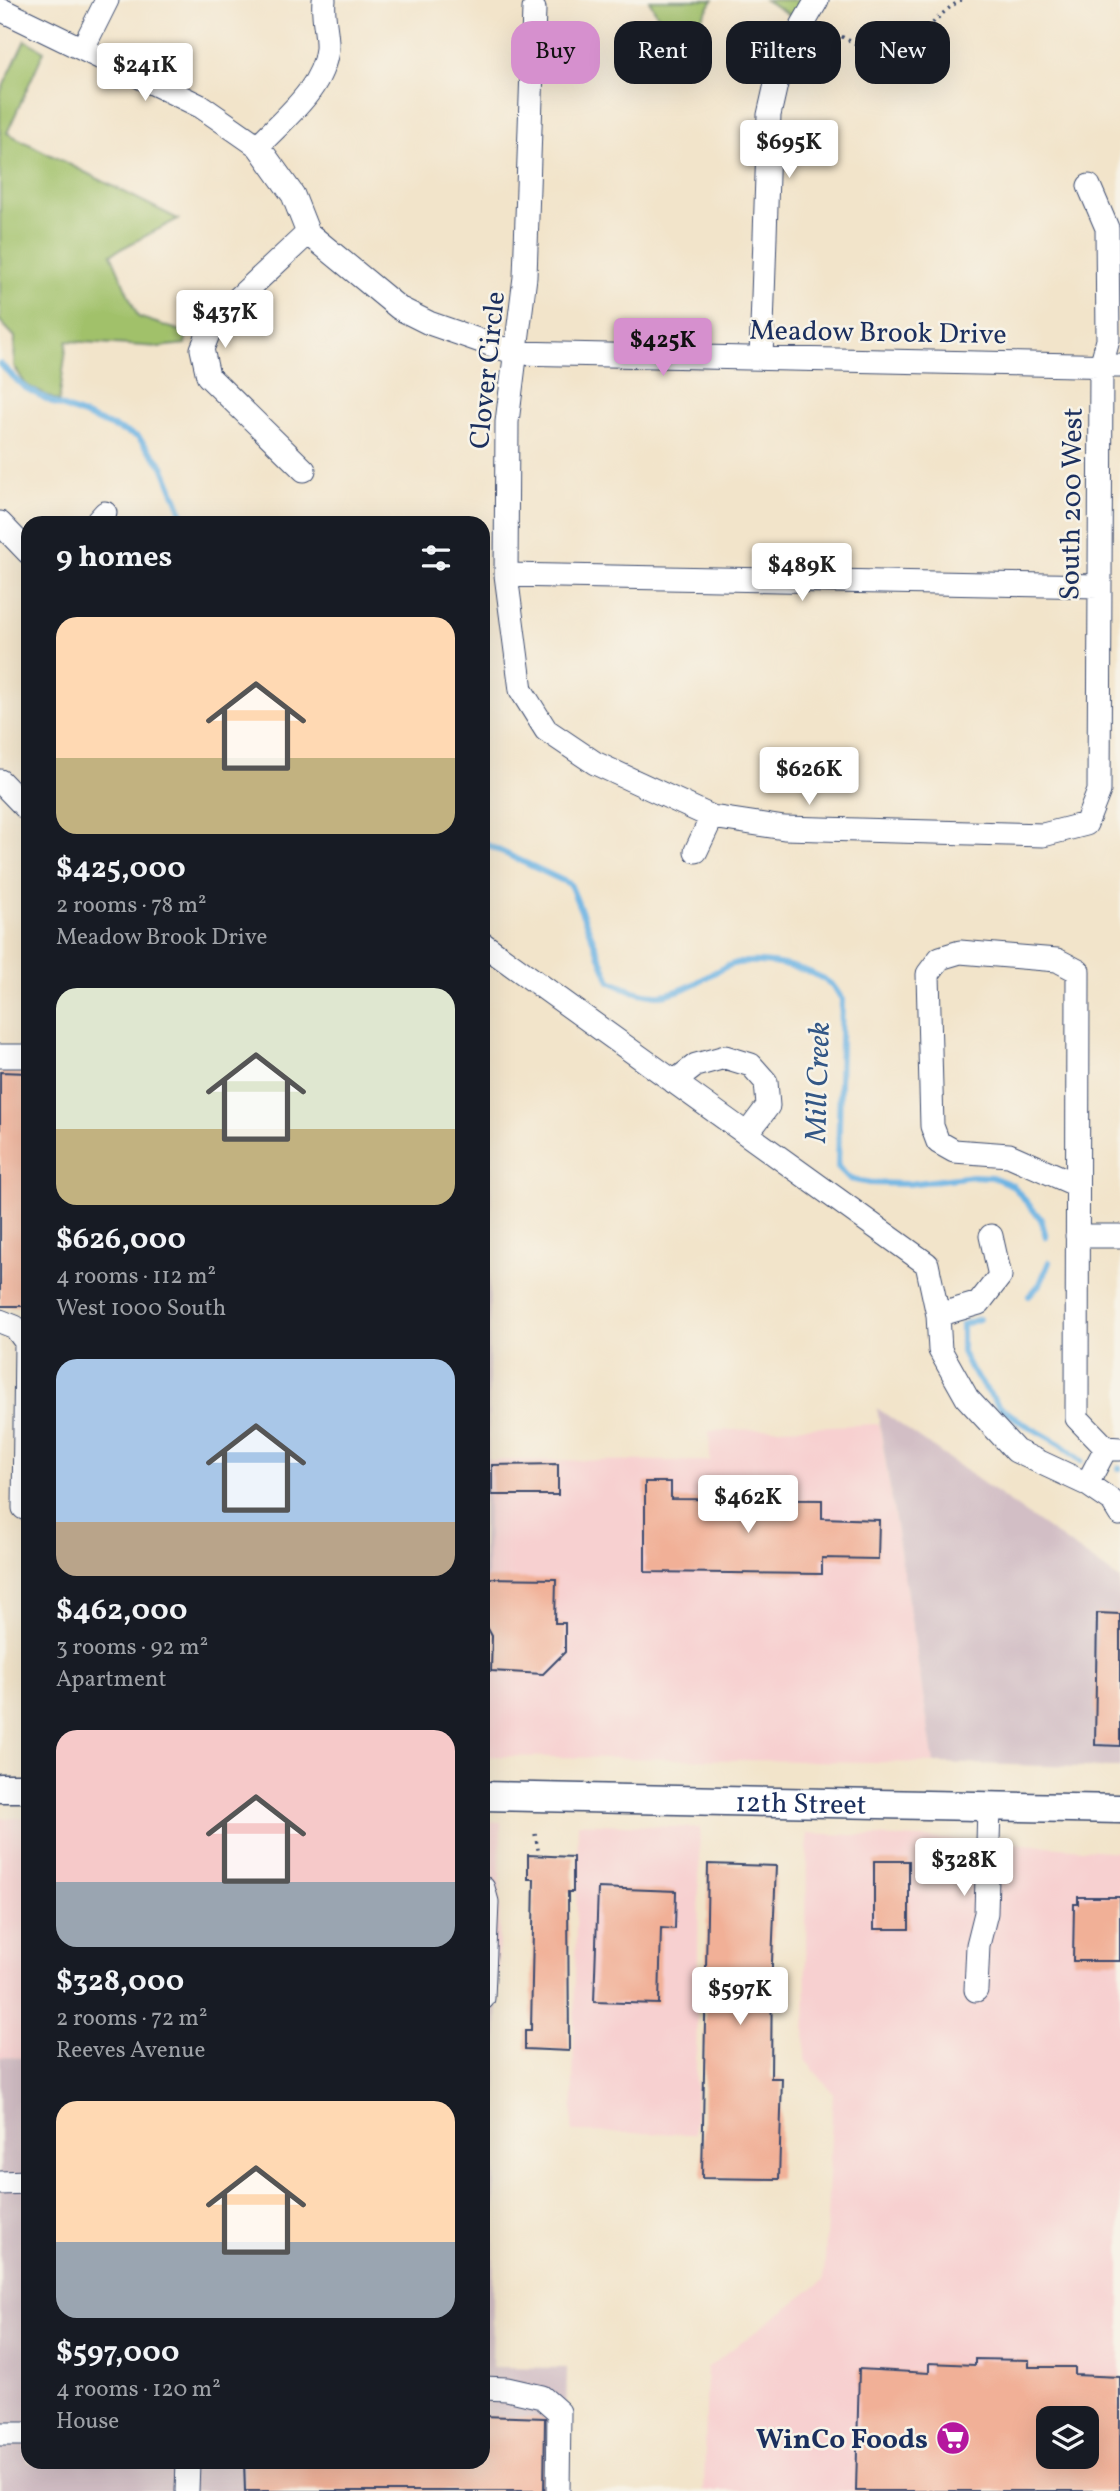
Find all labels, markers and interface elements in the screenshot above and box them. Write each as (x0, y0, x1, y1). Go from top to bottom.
chip: Buy (511, 21, 600, 84)
chip: Rent (614, 21, 712, 84)
chip: Filters (726, 21, 841, 84)
chip: New (855, 21, 950, 84)
pin: $241K (96, 43, 194, 103)
text: $241K (113, 50, 177, 82)
pin: $695K (740, 120, 838, 180)
text: $695K (756, 127, 822, 159)
pin: $437K (176, 290, 274, 350)
street label: Clover Circle (461, 290, 516, 451)
text: $437K (192, 297, 258, 329)
street label: Meadow Brook Drive (749, 312, 1007, 355)
pin: $425K (614, 318, 712, 378)
text: $425K (630, 325, 696, 357)
street label: South 200 West (1051, 407, 1094, 601)
text: 9 homes (56, 537, 172, 579)
icon: filters (417, 539, 455, 577)
pin: $489K (753, 544, 851, 603)
text: $489K (768, 550, 836, 582)
icon: home (193, 663, 319, 789)
pin: $626K (760, 748, 858, 807)
text: $626K (776, 754, 842, 786)
text: $425,000 (56, 848, 186, 890)
text: 2 rooms · 78 m² (56, 890, 207, 922)
text: Meadow Brook Drive (56, 922, 268, 954)
water label: Mill Creek (796, 1021, 842, 1144)
icon: home (193, 1034, 319, 1160)
text: $626,000 (56, 1219, 186, 1261)
text: 4 rooms · 112 m² (56, 1261, 216, 1293)
text: West 1000 South (56, 1293, 226, 1325)
icon: home (193, 1405, 319, 1531)
pin: $462K (699, 1476, 797, 1535)
text: $462K (714, 1482, 782, 1514)
text: $462,000 (56, 1590, 188, 1632)
text: 3 rooms · 92 m² (56, 1632, 208, 1664)
text: Apartment (56, 1664, 167, 1696)
icon: home (193, 1776, 319, 1902)
street label: 12th Street (735, 1784, 867, 1826)
pin: $328K (915, 1839, 1013, 1898)
text: $328K (931, 1845, 997, 1877)
text: $328,000 (56, 1961, 184, 2003)
pin: $597K (691, 1968, 789, 2027)
text: $597K (708, 1974, 772, 2006)
text: 2 rooms · 72 m² (56, 2003, 207, 2035)
text: Reeves Avenue (56, 2035, 205, 2067)
icon: home (193, 2147, 319, 2273)
text: $597,000 (56, 2332, 179, 2374)
text: 4 rooms · 120 m² (56, 2374, 221, 2406)
text: House (56, 2406, 119, 2438)
map controls (1036, 2406, 1099, 2469)
button: layers (1036, 2406, 1099, 2469)
supermarket icon: WinCo Foods (934, 2419, 972, 2457)
place label: WinCo Foods (756, 2421, 928, 2460)

